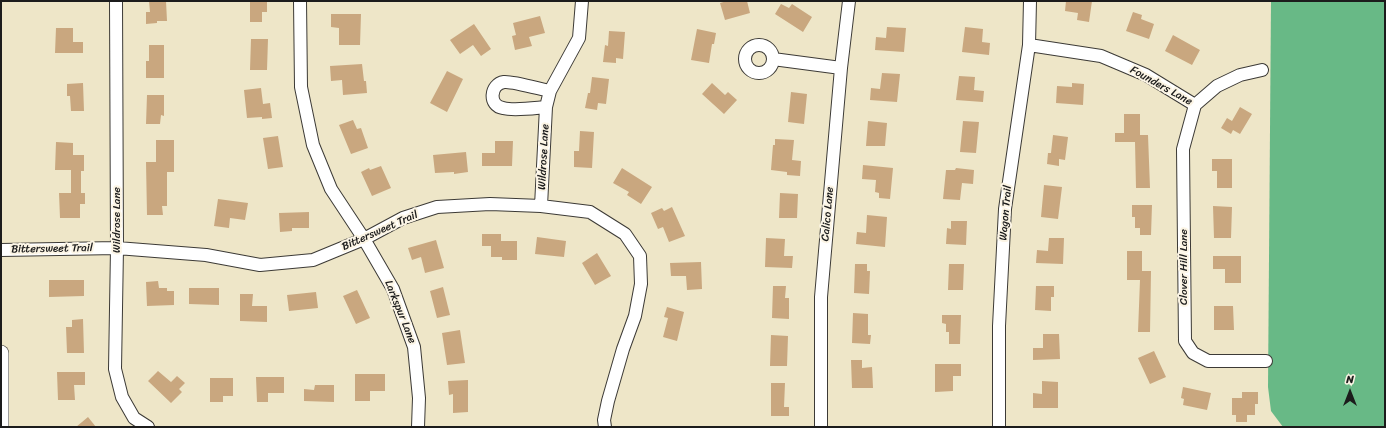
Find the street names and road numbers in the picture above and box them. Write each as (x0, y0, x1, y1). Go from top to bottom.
street label: Founders Lane (1128, 63, 1194, 109)
street label: Wildrose Lane (536, 124, 552, 190)
street label: Wagon Trail (997, 185, 1015, 241)
street label: Calico Lane (819, 186, 837, 242)
street label: Wildrose Lane (110, 187, 124, 253)
street label: Bittersweet Trail (340, 208, 420, 254)
street label: Clover Hill Lane (1177, 229, 1191, 305)
street label: Bittersweet Trail (11, 242, 93, 256)
street label: Larkspur Lane (381, 279, 419, 345)

